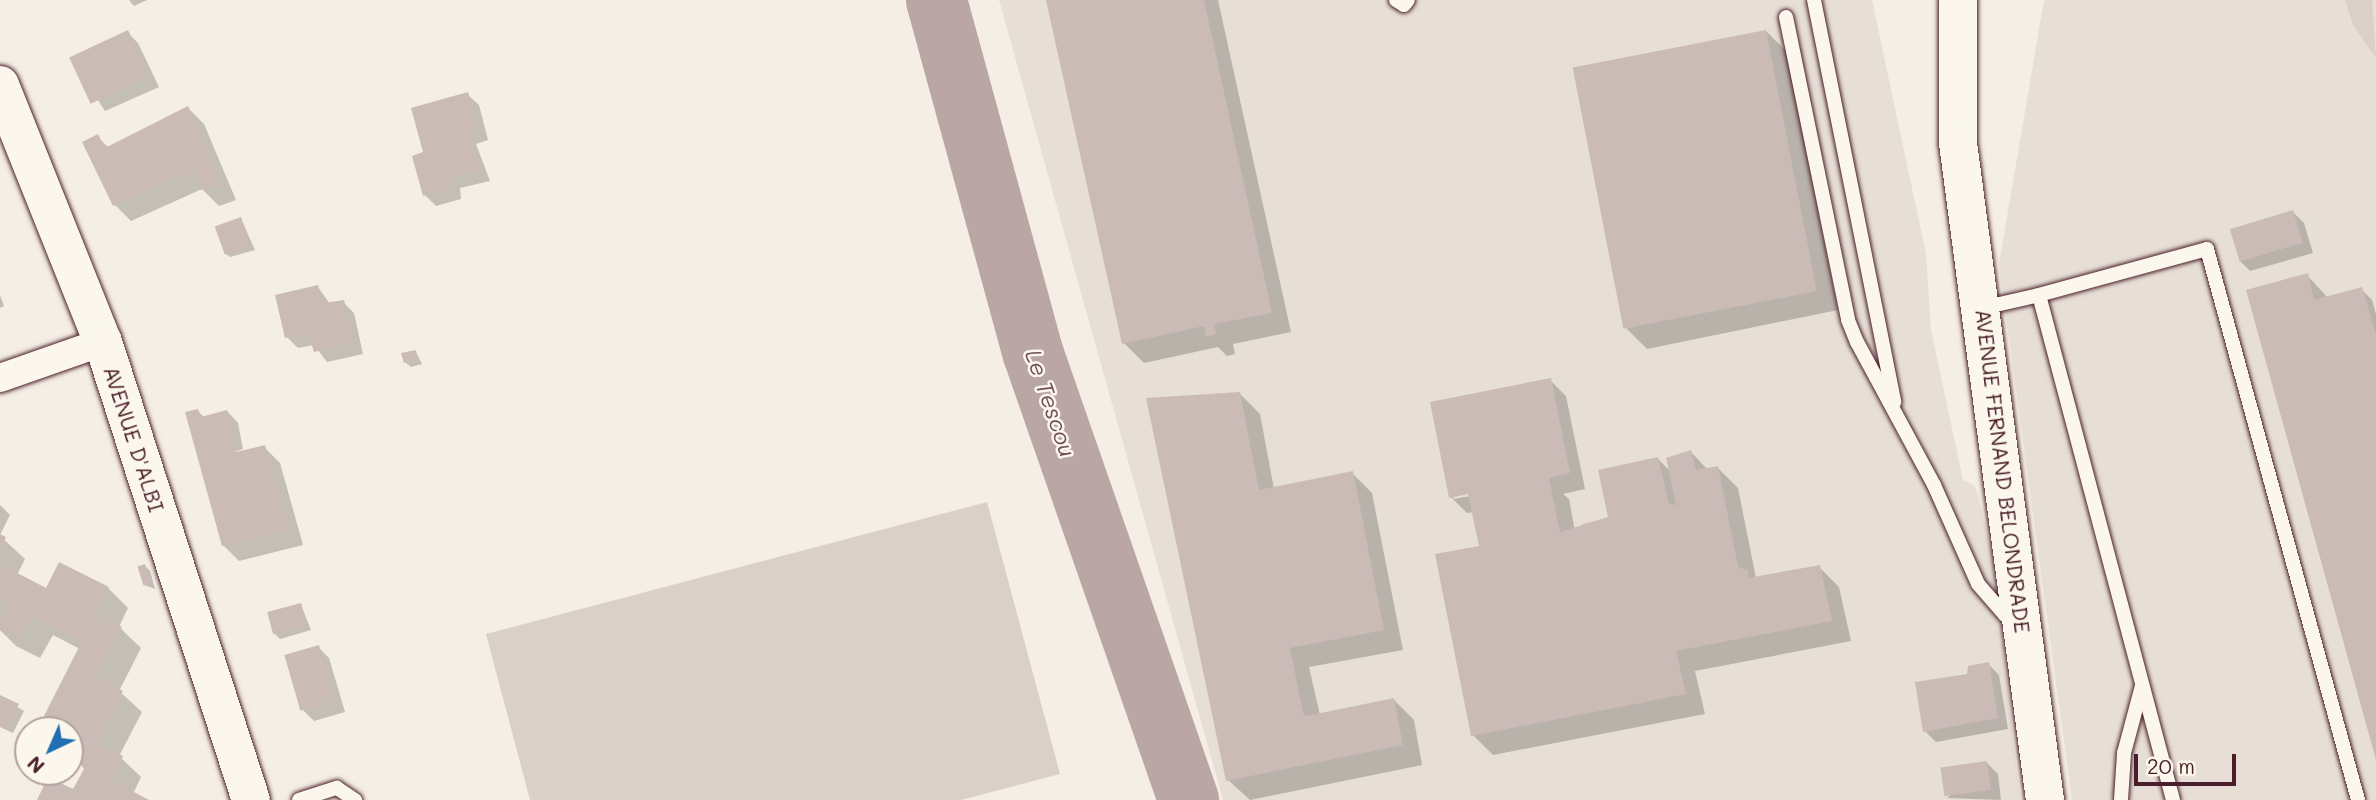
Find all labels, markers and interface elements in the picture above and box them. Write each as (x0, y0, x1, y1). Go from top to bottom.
street label: AVENUE FERNAND BELONDRADE (1971, 308, 2035, 634)
water label: Le Tescou (1020, 346, 1082, 460)
street label: AVENUE D'ALBI (99, 363, 169, 515)
north arrow (14, 716, 84, 786)
scale bar (2138, 740, 2240, 784)
text: N (22, 751, 49, 779)
text: 20 m (2147, 752, 2195, 779)

